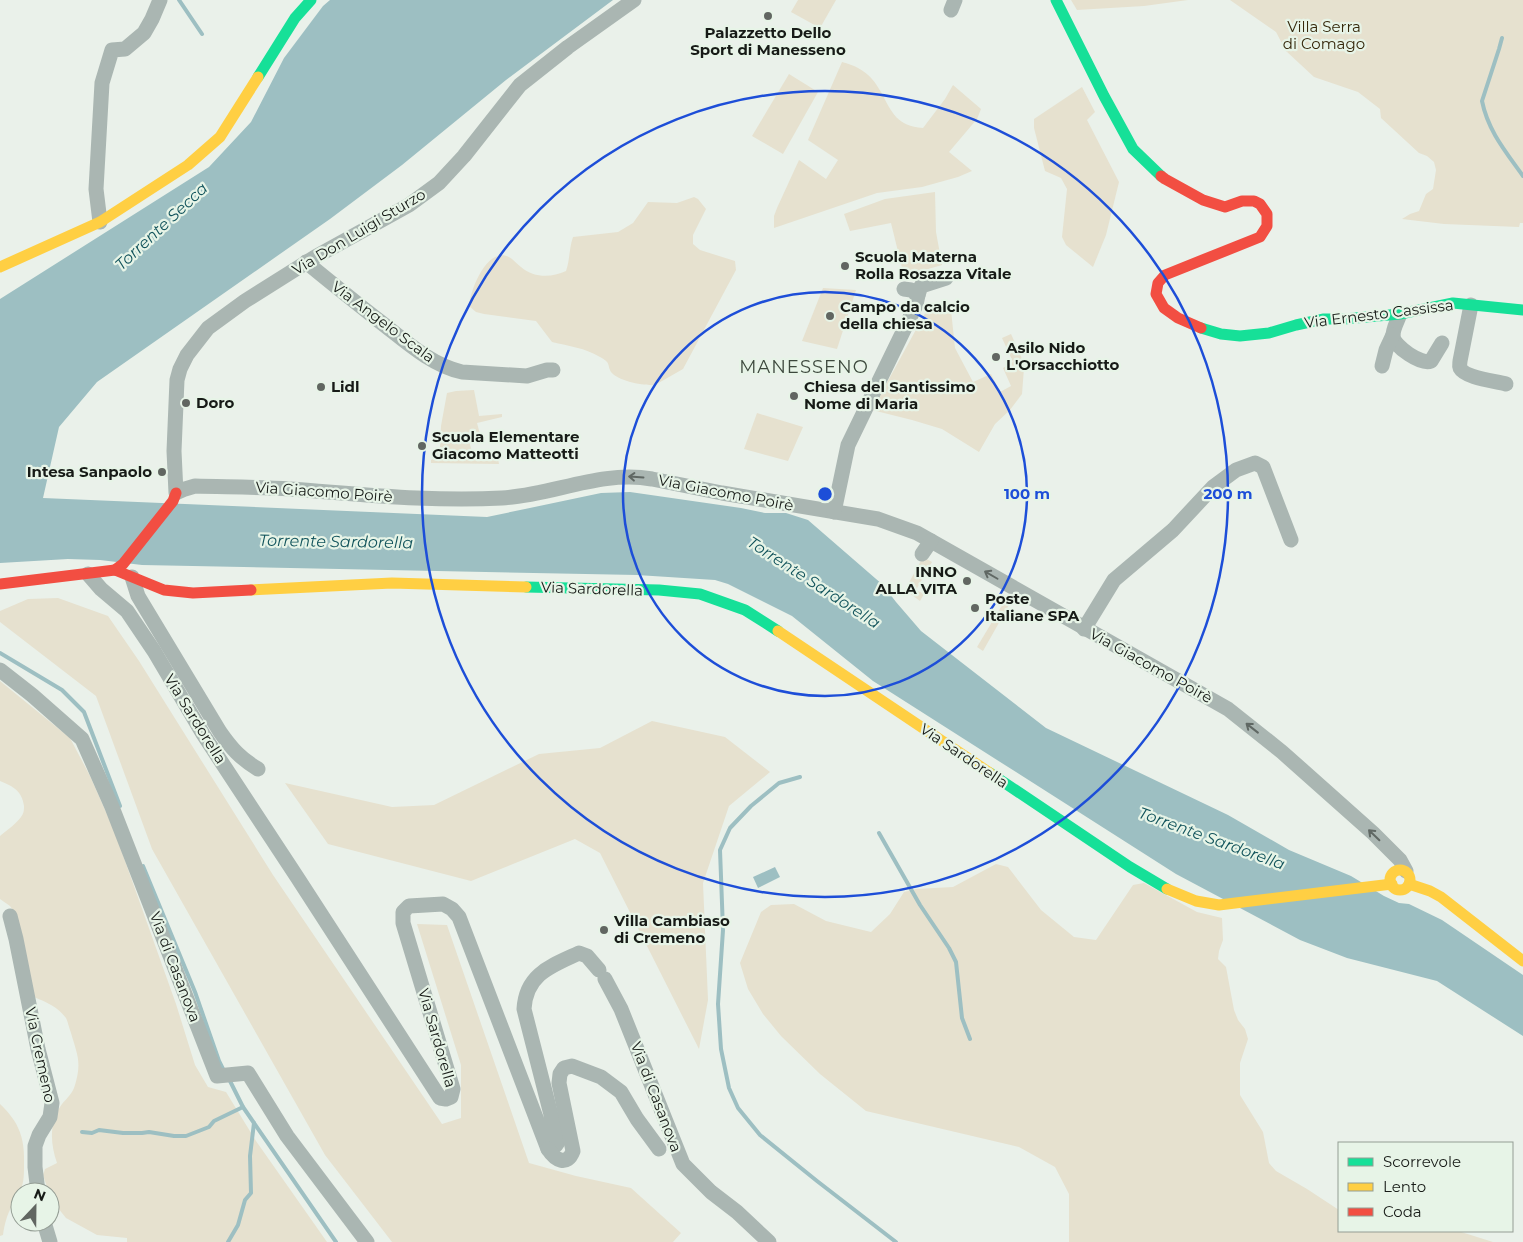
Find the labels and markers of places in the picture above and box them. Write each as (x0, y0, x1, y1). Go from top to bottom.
marker: Palazzetto Dello Sport di Manesseno (762, 10, 774, 22)
place label: Palazzetto Dello Sport di Manesseno (690, 23, 846, 59)
place label: Scuola Materna Rolla Rosazza Vitale (855, 247, 1011, 283)
marker: Scuola Materna Rolla Rosazza Vitale (839, 260, 851, 272)
place label: Campo da calcio della chiesa (840, 297, 970, 333)
marker: Campo da calcio della chiesa (824, 310, 836, 322)
place label: Asilo Nido L'Orsacchiotto (1005, 338, 1120, 374)
marker: Asilo Nido L'Orsacchiotto (990, 351, 1002, 363)
place label: Lidl (331, 377, 359, 396)
place label: Chiesa del Santissimo Nome di Maria (804, 377, 976, 413)
marker: Lidl (315, 381, 327, 393)
marker: Chiesa del Santissimo Nome di Maria (788, 390, 800, 402)
place label: Doro (196, 393, 235, 412)
marker: Doro (180, 397, 192, 409)
place label: Scuola Elementare Giacomo Matteotti (432, 427, 580, 463)
marker: Scuola Elementare Giacomo Matteotti (416, 440, 428, 452)
place label: Intesa Sanpaolo (27, 462, 152, 481)
marker: Intesa Sanpaolo (156, 466, 168, 478)
centre of rings (816, 485, 834, 503)
place label: INNO ALLA VITA (874, 562, 958, 598)
marker: INNO ALLA VITA (961, 575, 973, 587)
place label: Poste Italiane SPA (985, 589, 1080, 625)
marker: Poste Italiane SPA (969, 602, 981, 614)
place label: Villa Cambiaso di Cremeno (613, 911, 730, 947)
marker: Villa Cambiaso di Cremeno (598, 924, 610, 936)

